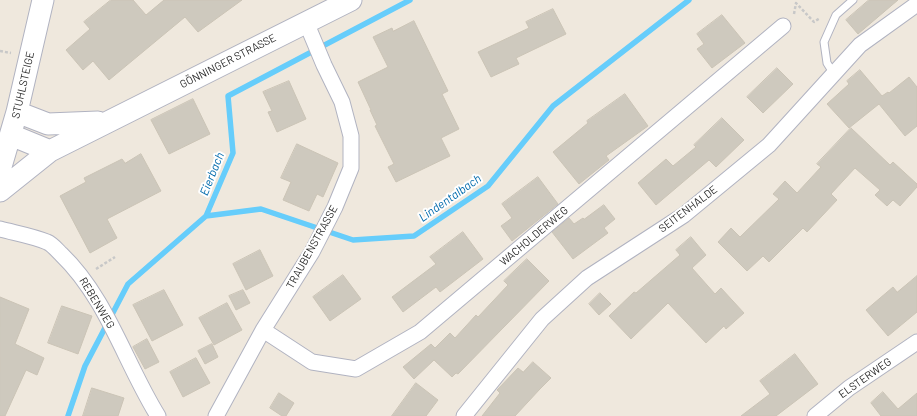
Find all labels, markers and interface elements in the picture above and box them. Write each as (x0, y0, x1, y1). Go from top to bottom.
street label: GÖNNINGER STRASSE (178, 31, 278, 91)
street label: STUHLSTEIGE (9, 50, 37, 120)
water label: Eierbach (197, 150, 227, 198)
water label: Lindentalbach (416, 171, 484, 225)
street label: SEITENHALDE (656, 183, 720, 235)
street label: TRAUBENSTRASSE (284, 203, 340, 291)
street label: WACHOLDERWEG (497, 204, 571, 268)
street label: REBENWEG (77, 275, 117, 331)
street label: ELSTERWEG (836, 355, 894, 401)

